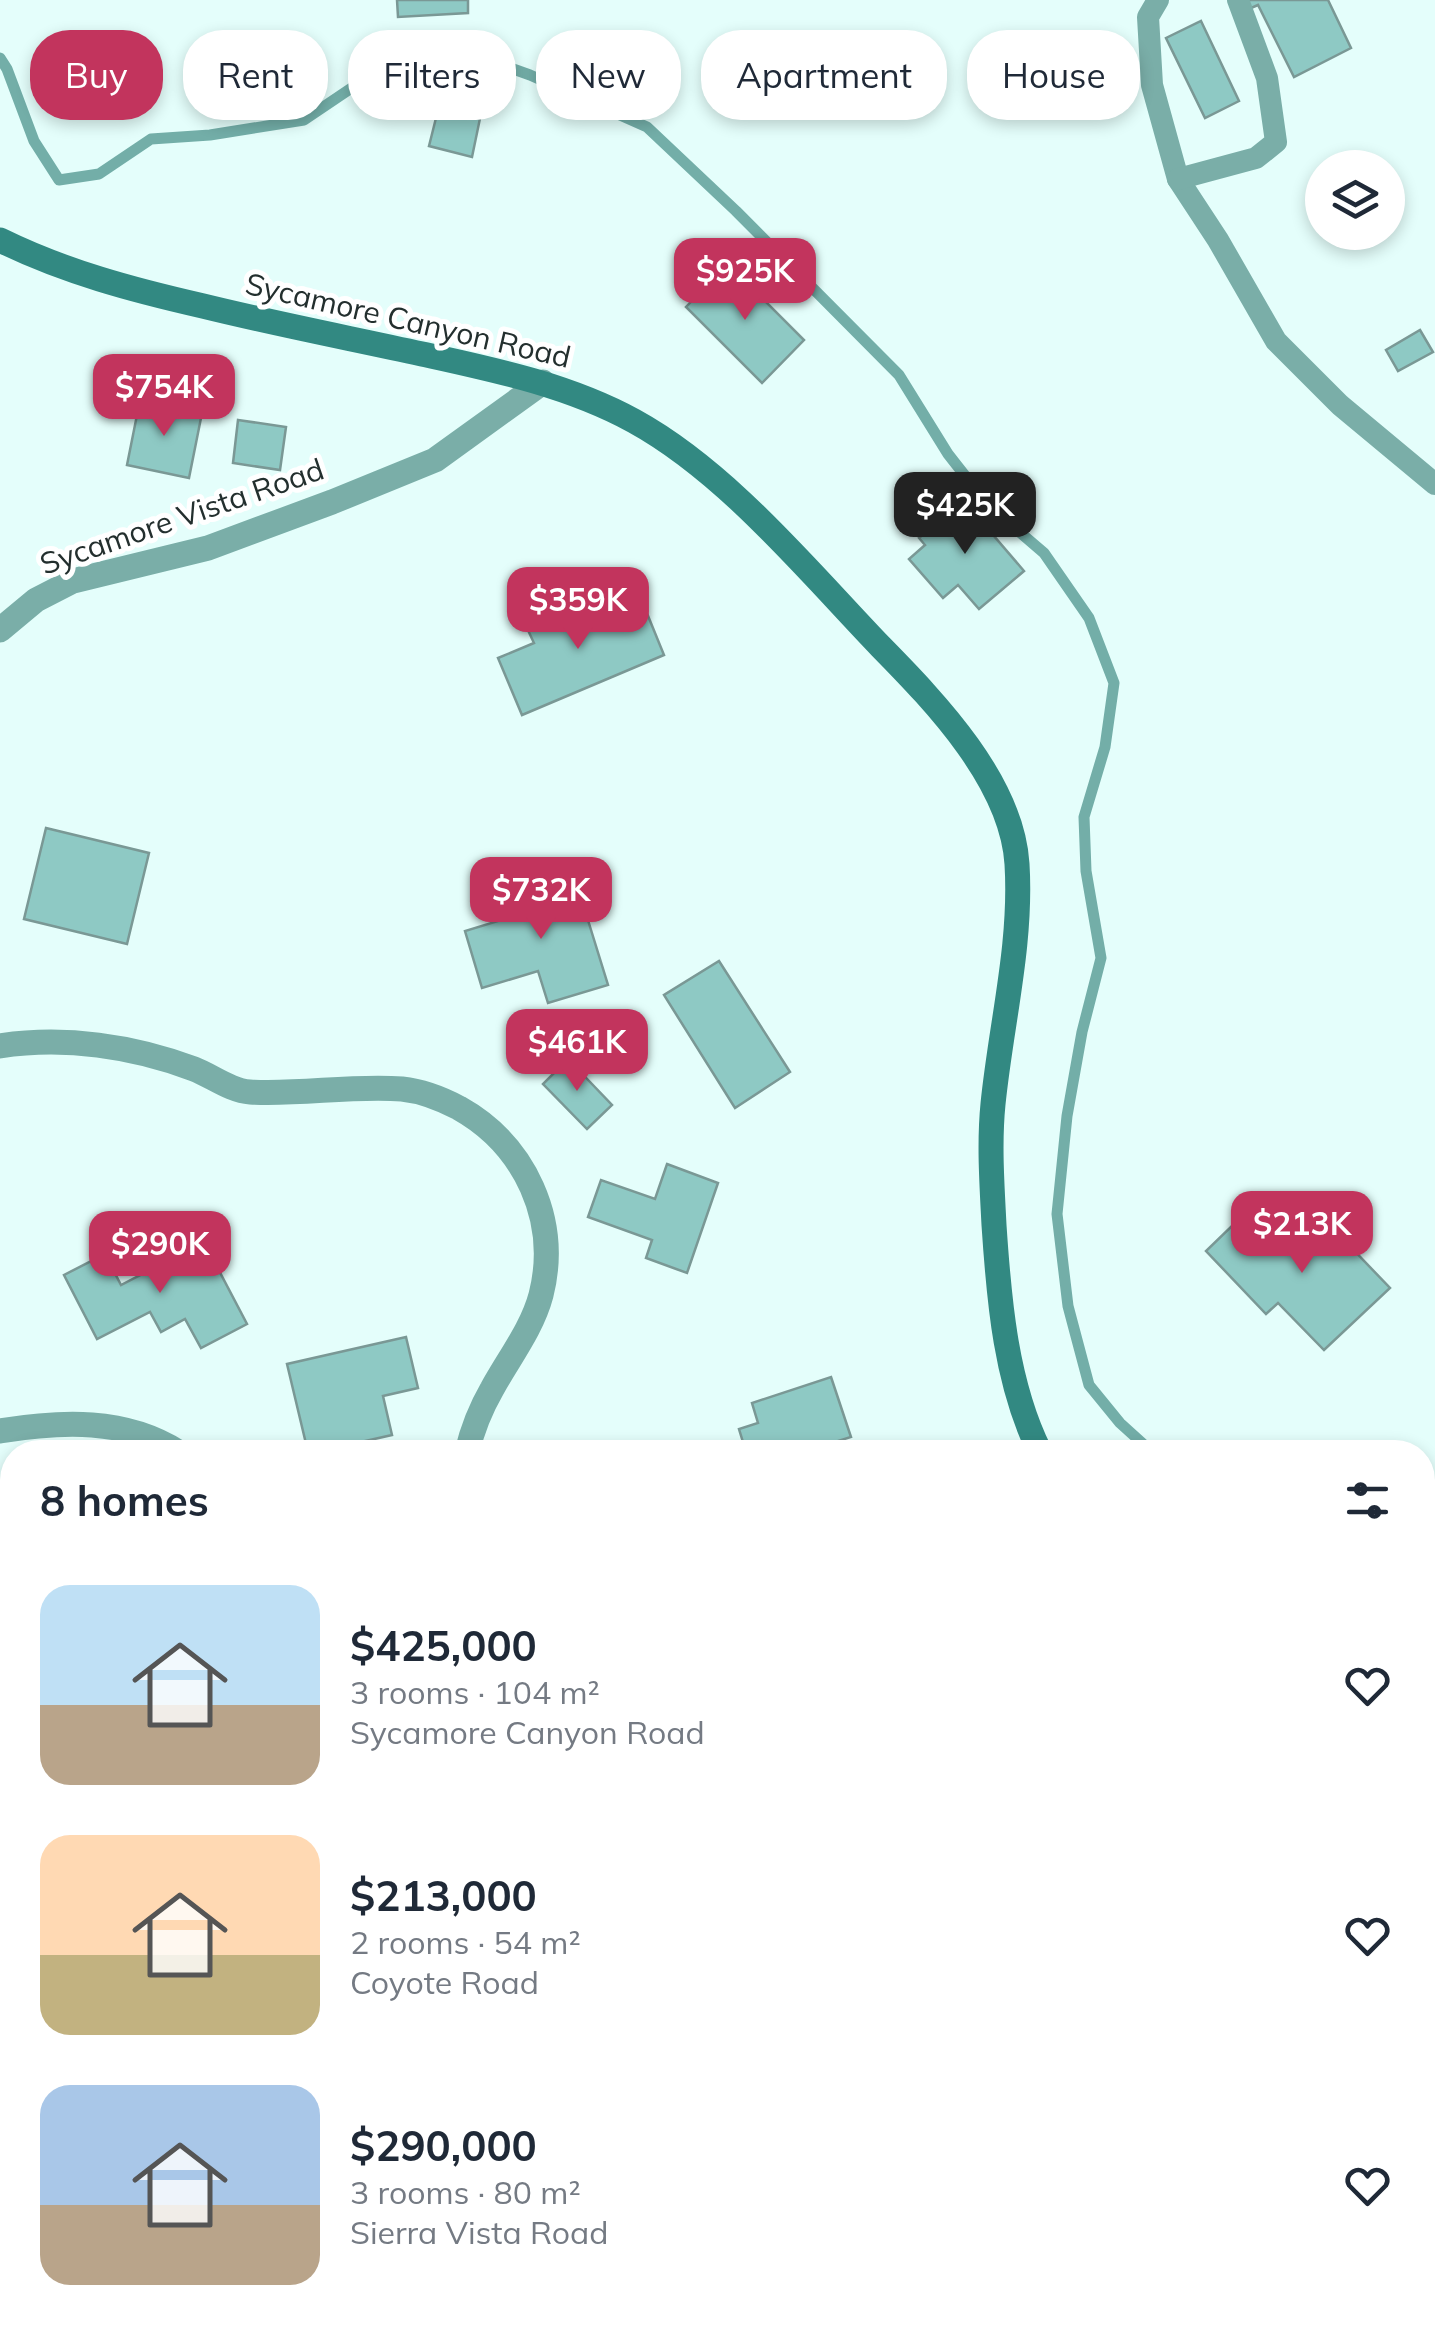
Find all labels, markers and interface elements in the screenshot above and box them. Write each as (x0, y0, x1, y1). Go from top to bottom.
chip: Buy (30, 30, 163, 120)
chip: Rent (183, 30, 328, 120)
chip: Filters (348, 30, 516, 120)
chip: New (536, 30, 681, 120)
chip: Apartment (701, 30, 947, 120)
chip: House (967, 30, 1140, 120)
map controls (1305, 150, 1405, 250)
button: layers (1305, 150, 1405, 250)
pin: $925K (675, 238, 815, 323)
text: $925K (696, 250, 794, 290)
street label: Sycamore Canyon Road (242, 264, 574, 376)
pin: $754K (94, 354, 234, 439)
text: $754K (115, 366, 213, 406)
street label: Sycamore Vista Road (35, 450, 329, 583)
pin: $425K (895, 472, 1035, 557)
text: $425K (916, 484, 1014, 524)
pin: $359K (508, 567, 648, 652)
text: $359K (529, 579, 627, 619)
pin: $732K (471, 857, 611, 942)
text: $732K (492, 869, 590, 909)
pin: $461K (507, 1009, 647, 1094)
text: $461K (528, 1021, 626, 1061)
pin: $213K (1232, 1191, 1372, 1276)
text: $213K (1253, 1203, 1351, 1243)
pin: $290K (90, 1211, 230, 1296)
text: $290K (111, 1223, 209, 1263)
icon: filters (1340, 1473, 1395, 1528)
text: 8 homes (40, 1474, 209, 1527)
text: $425,000 (350, 1619, 537, 1672)
icon: home (120, 1625, 240, 1745)
icon: heart (1340, 1658, 1395, 1713)
text: 3 rooms · 104 m² (350, 1672, 600, 1712)
text: Sycamore Canyon Road (350, 1712, 705, 1752)
text: $213,000 (350, 1869, 537, 1922)
icon: home (120, 1875, 240, 1995)
icon: heart (1340, 1908, 1395, 1963)
text: 2 rooms · 54 m² (350, 1922, 581, 1962)
text: Coyote Road (350, 1962, 539, 2002)
text: $290,000 (350, 2119, 537, 2172)
icon: home (120, 2125, 240, 2245)
icon: heart (1340, 2158, 1395, 2213)
text: 3 rooms · 80 m² (350, 2172, 581, 2212)
text: Sierra Vista Road (350, 2212, 608, 2252)

